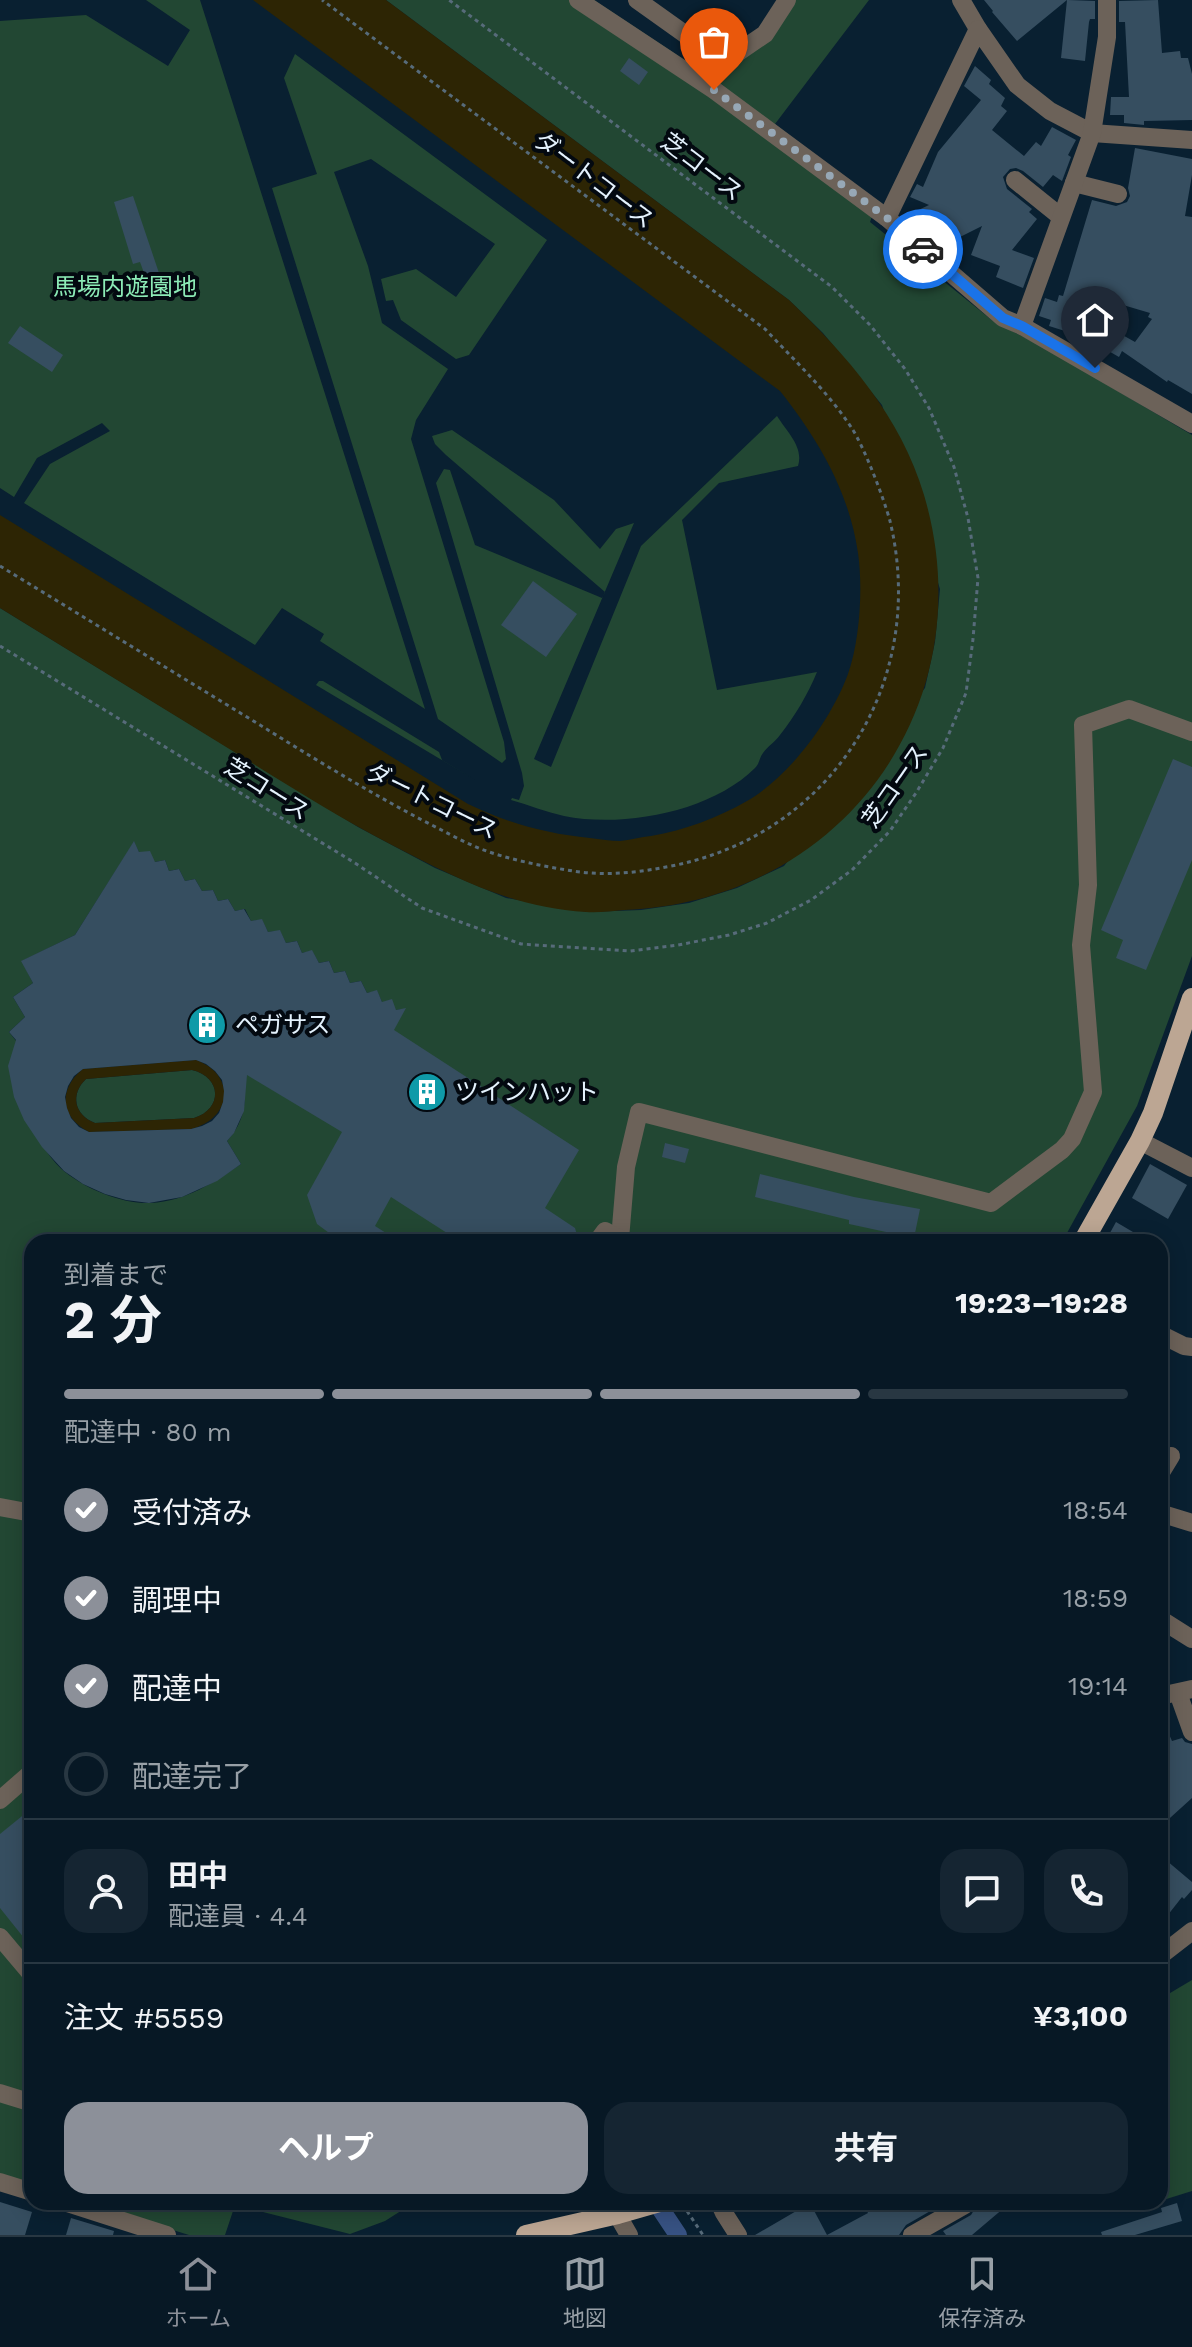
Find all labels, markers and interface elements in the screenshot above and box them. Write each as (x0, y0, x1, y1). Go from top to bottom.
pin (680, 8, 748, 90)
icon: bag (692, 20, 736, 64)
street label: ダートコース (529, 126, 659, 234)
street label: 芝コース (656, 127, 748, 207)
courier (883, 209, 963, 289)
icon: car (901, 227, 945, 271)
park label: 馬場内遊園地 (53, 273, 197, 301)
pin (1061, 286, 1129, 368)
icon: home (1073, 298, 1117, 342)
street label: 芝コース (856, 739, 934, 833)
street label: 芝コース (219, 752, 315, 826)
street label: ダートコース (362, 757, 502, 845)
building icon: ペガサス (186, 1004, 228, 1046)
place label: ペガサス (235, 1011, 331, 1039)
building icon: ツインハット (406, 1071, 448, 1113)
place label: ツインハット (455, 1078, 599, 1106)
text: 到着まで (64, 1260, 168, 1290)
text: 19:23–19:28 (955, 1285, 1128, 1320)
text: 2 分 (64, 1290, 162, 1351)
text: 配達中 · 80 m (64, 1417, 231, 1447)
icon: check (64, 1488, 108, 1532)
text: 受付済み (132, 1495, 252, 1530)
text: 18:54 (1063, 1495, 1128, 1525)
icon: check (64, 1576, 108, 1620)
text: 調理中 (132, 1583, 222, 1618)
text: 18:59 (1063, 1583, 1128, 1613)
icon: check (64, 1664, 108, 1708)
text: 配達中 (132, 1671, 222, 1706)
text: 19:14 (1068, 1671, 1128, 1701)
text: 配達完了 (132, 1759, 252, 1794)
button: person (64, 1849, 148, 1933)
button: chat (940, 1849, 1024, 1933)
button: phone (1044, 1849, 1128, 1933)
text: 田中 (168, 1858, 228, 1893)
text: 配達員 · 4.4 (168, 1901, 308, 1931)
text: ¥3,100 (1033, 1998, 1128, 2033)
text: 注文 #5559 (64, 2000, 224, 2035)
button: ヘルプ (64, 2102, 588, 2194)
button: 共有 (604, 2102, 1128, 2194)
tab: ホーム (166, 2252, 231, 2332)
tab: 地図 (563, 2252, 607, 2332)
tab: 保存済み (938, 2252, 1026, 2332)

